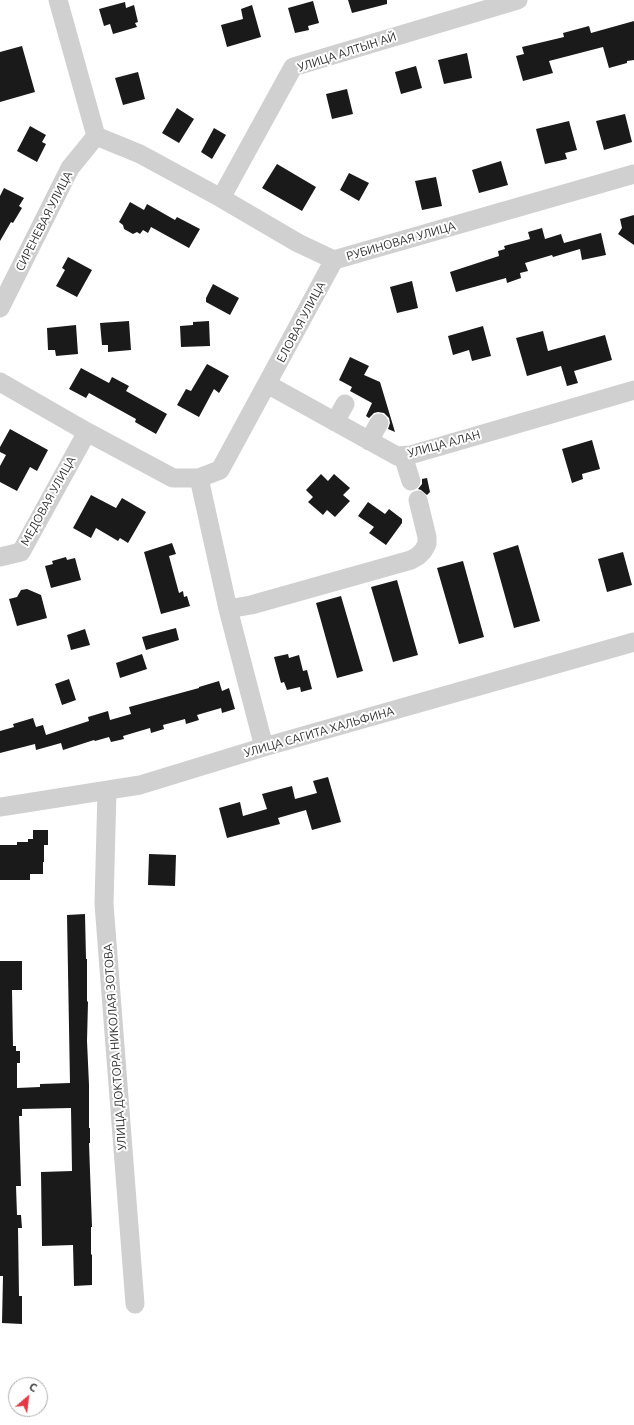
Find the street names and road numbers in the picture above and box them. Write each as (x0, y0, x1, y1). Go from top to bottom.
street label: УЛИЦА АЛТЫН АЙ (296, 29, 398, 75)
street label: СИРЕНЕВАЯ УЛИЦА (13, 169, 75, 273)
street label: РУБИНОВАЯ УЛИЦА (345, 219, 457, 263)
street label: ЕЛОВАЯ УЛИЦА (274, 279, 328, 365)
street label: УЛИЦА АЛАН (406, 427, 482, 461)
street label: МЕДОВАЯ УЛИЦА (17, 454, 79, 548)
street label: УЛИЦА САГИТА ХАЛЬФИНА (242, 704, 396, 760)
street label: УЛИЦА ДОКТОРА НИКОЛАЯ ЗОТОВА (101, 943, 129, 1151)

